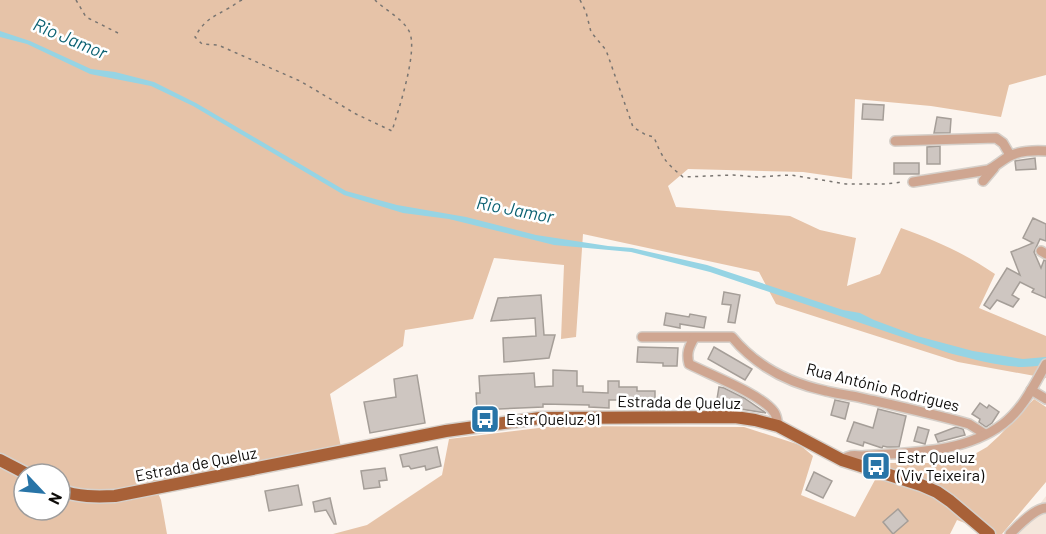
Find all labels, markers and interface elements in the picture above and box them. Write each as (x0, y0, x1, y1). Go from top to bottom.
water label: Rio Jamor (30, 13, 111, 64)
water label: Rio Jamor (475, 191, 556, 227)
street label: Rua António Rodrigues (805, 358, 962, 415)
street label: Estrada de Queluz (617, 391, 741, 412)
bus stop icon: Estr Queluz 91 (469, 403, 501, 435)
place label: Estr Queluz 91 (506, 409, 601, 428)
street label: Estrada de Queluz (134, 442, 258, 485)
place label: Estr Queluz (Viv Teixeira) (896, 447, 985, 484)
bus stop icon: Estr Queluz (Viv Teixeira) (860, 450, 892, 482)
north arrow (12, 462, 72, 522)
text: N (45, 490, 67, 508)

